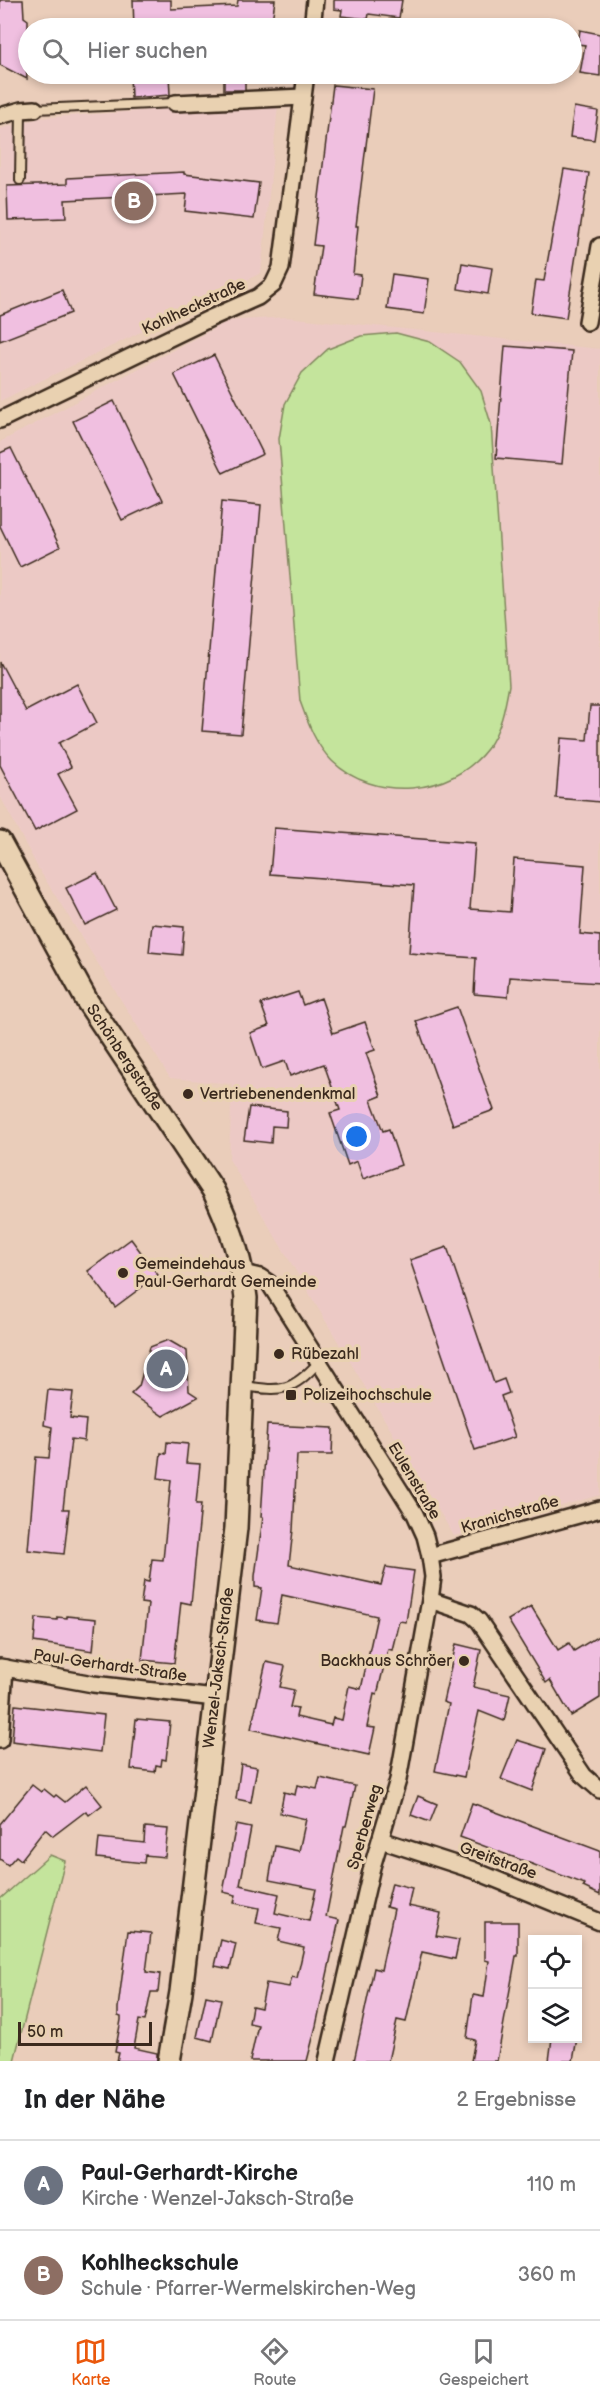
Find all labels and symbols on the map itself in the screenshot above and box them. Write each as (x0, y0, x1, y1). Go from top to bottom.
pin: B (114, 178, 154, 224)
street label: Kohlheckstraße (139, 274, 249, 339)
street label: Schönbergstraße (82, 1000, 167, 1115)
place label: Vertriebenendenkmal (200, 1085, 355, 1104)
marker: Vertriebenendenkmal (181, 1087, 195, 1101)
your location (342, 1122, 371, 1151)
place label: Gemeindehaus Paul-Gerhardt Gemeinde (135, 1255, 317, 1292)
marker: Gemeindehaus Paul-Gerhardt Gemeinde (116, 1266, 130, 1280)
place label: Rübezahl (291, 1345, 359, 1364)
pin: A (146, 1346, 186, 1392)
marker: Rübezahl (272, 1347, 286, 1361)
place label: Polizeihochschule (303, 1386, 432, 1405)
marker: Polizeihochschule (284, 1388, 298, 1402)
street label: Eulenstraße (384, 1439, 445, 1523)
street label: Kranichstraße (459, 1492, 562, 1538)
street label: Wenzel-Jaksch-Straße (200, 1586, 238, 1750)
street label: Paul-Gerhardt-Straße (32, 1646, 189, 1686)
place label: Backhaus Schröer (320, 1652, 452, 1671)
marker: Backhaus Schröer (457, 1654, 471, 1668)
street label: Sperberweg (344, 1782, 386, 1872)
street label: Greifstraße (457, 1838, 540, 1884)
scale bar (18, 2019, 152, 2046)

